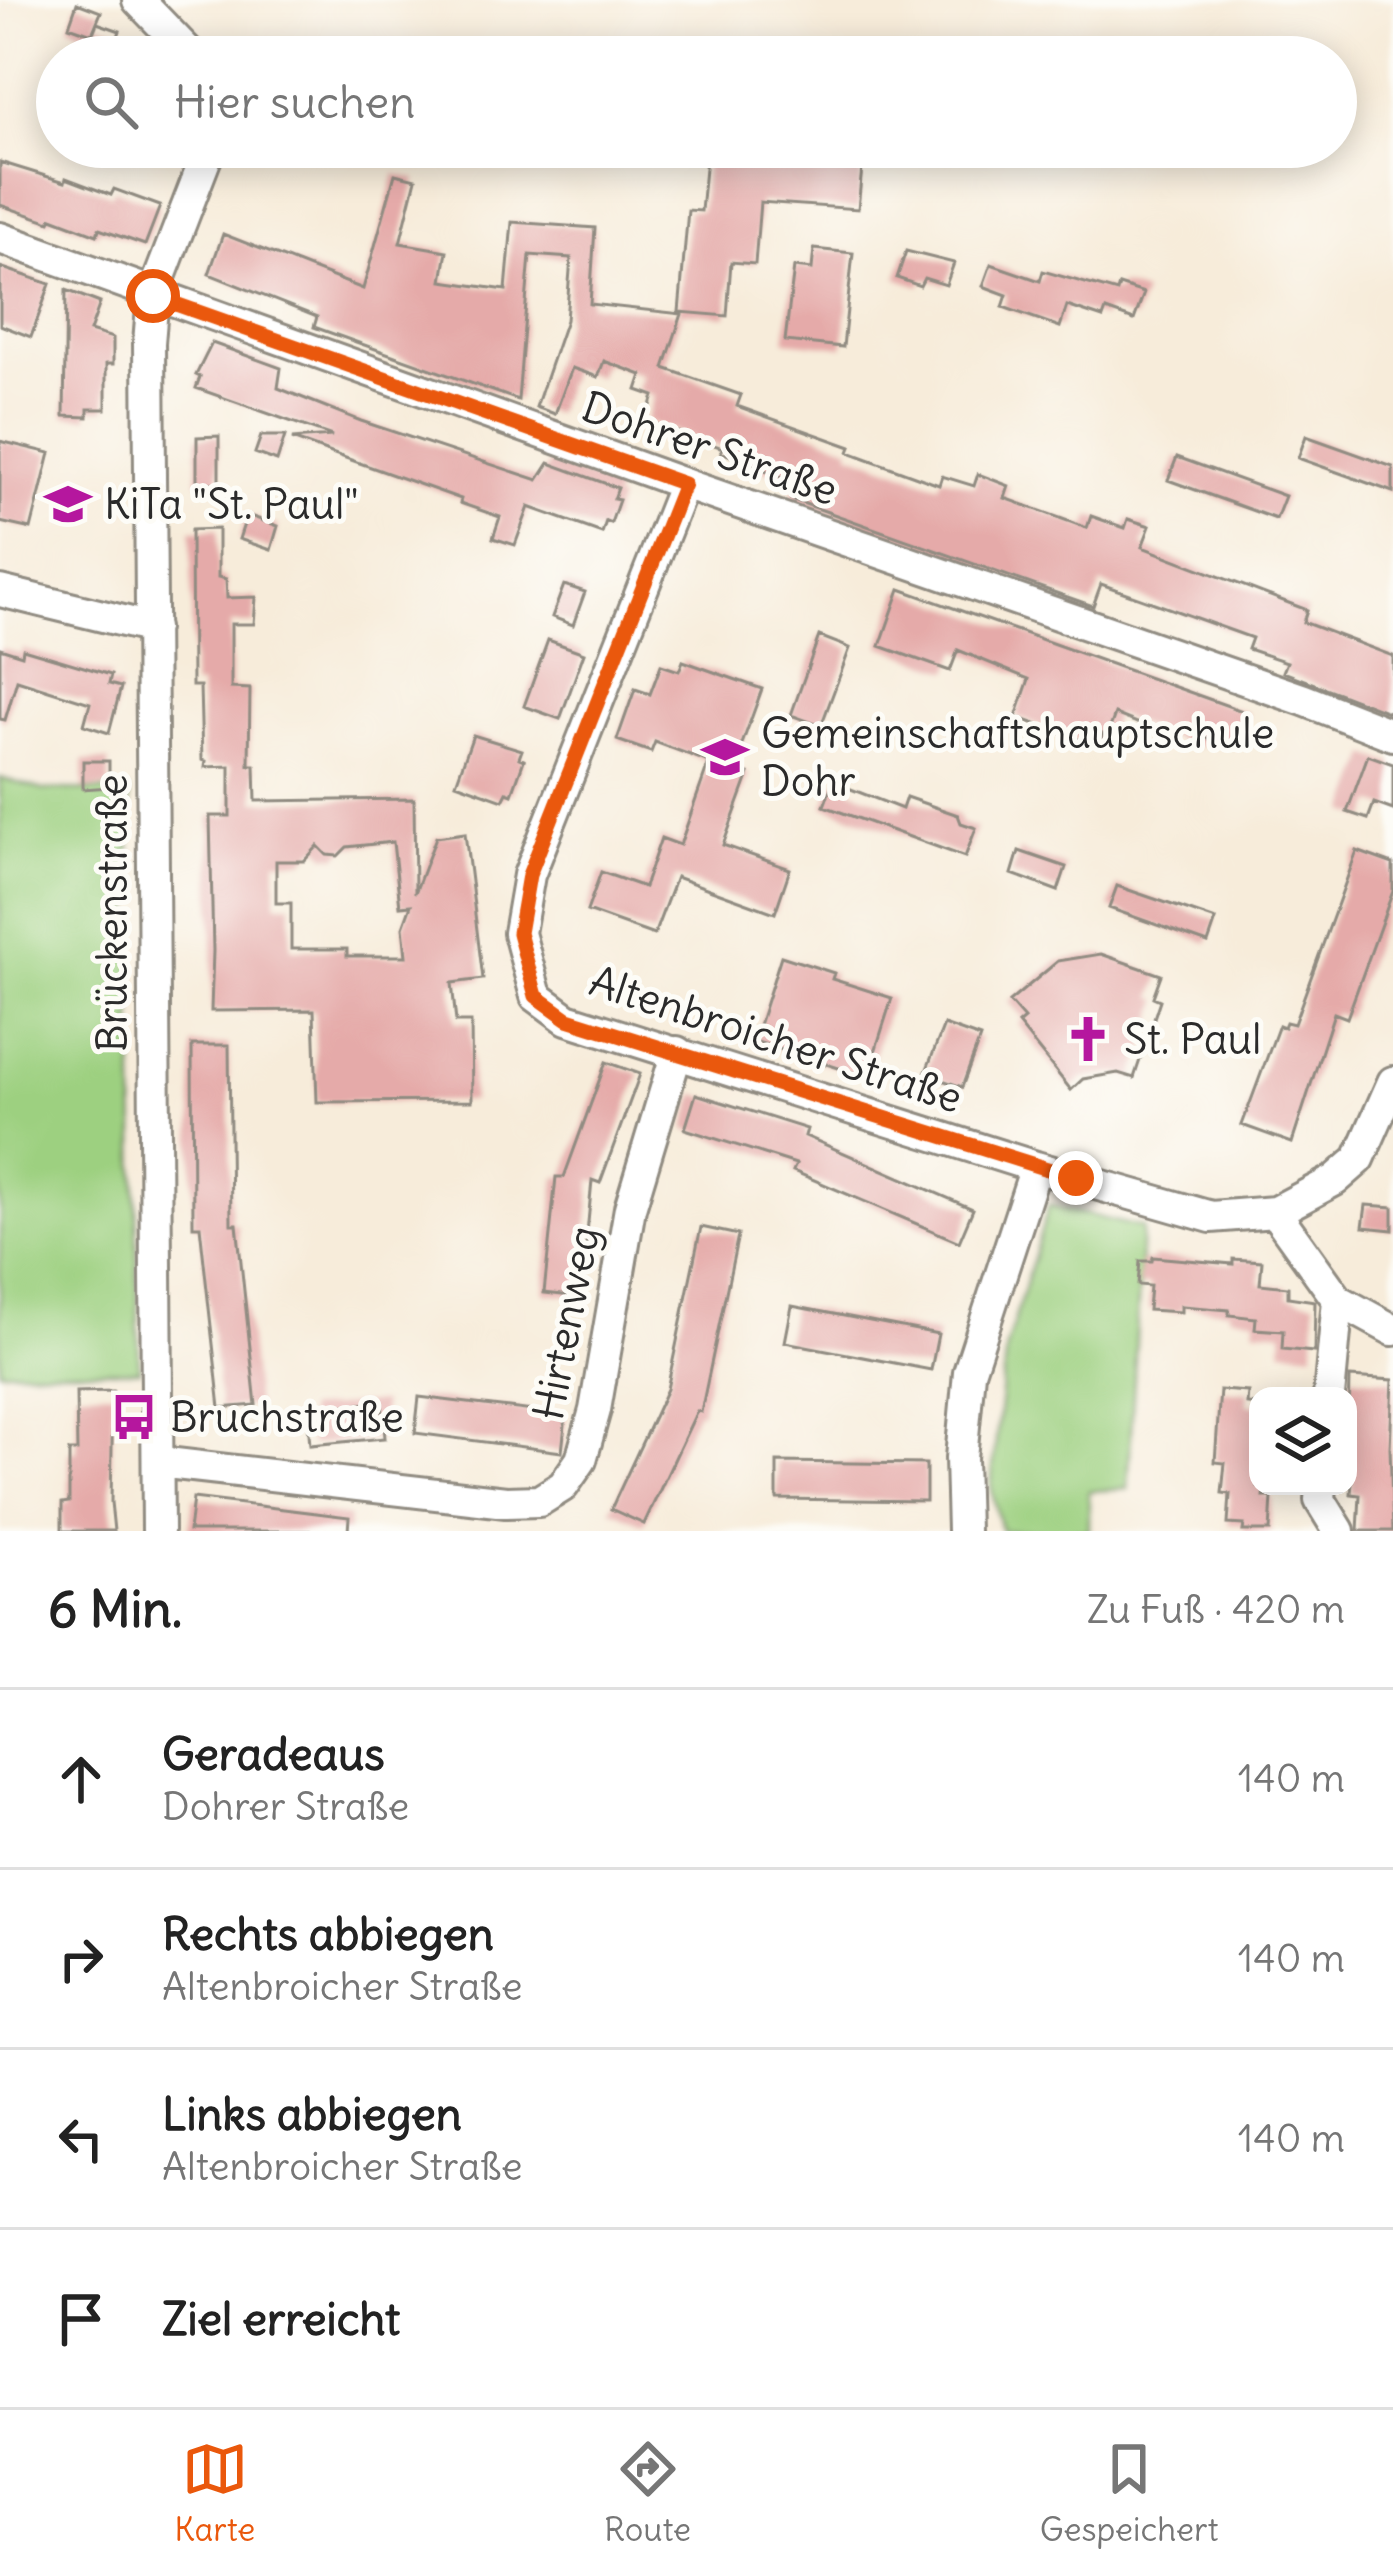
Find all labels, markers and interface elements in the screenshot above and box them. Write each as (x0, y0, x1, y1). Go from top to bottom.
search box (36, 36, 1357, 168)
icon: search (78, 69, 144, 135)
text: Hier suchen (174, 74, 415, 130)
route start (126, 269, 180, 323)
street label: Dohrer Straße (576, 380, 844, 516)
place label: KiTa "St. Paul" (104, 478, 359, 530)
school or university icon: KiTa "St. Paul" (43, 479, 93, 529)
place label: Gemeinschaftshauptschule Dohr (761, 707, 1274, 807)
school or university icon: Gemeinschaftshauptschule Dohr (700, 732, 750, 782)
street label: Brückenstraße (86, 774, 138, 1052)
street label: Altenbroicher Straße (583, 954, 969, 1124)
place label: St. Paul (1124, 1013, 1261, 1065)
church icon: St. Paul (1063, 1014, 1113, 1064)
route end (1049, 1151, 1103, 1205)
street label: Hirtenweg (522, 1222, 610, 1424)
map controls (1249, 1387, 1357, 1495)
button: layers (1249, 1387, 1357, 1495)
place label: Bruchstraße (170, 1391, 404, 1443)
bus stop icon: Bruchstraße (109, 1392, 159, 1442)
text: 6 Min. (48, 1577, 182, 1641)
text: Zu Fuß · 420 m (1087, 1585, 1345, 1634)
text: Geradeaus (162, 1726, 385, 1782)
icon: ahead (48, 1746, 114, 1812)
text: 140 m (1238, 1754, 1345, 1803)
text: Dohrer Straße (162, 1782, 409, 1831)
text: Rechts abbiegen (162, 1906, 494, 1962)
icon: right (48, 1926, 114, 1992)
text: 140 m (1238, 1934, 1345, 1983)
text: Altenbroicher Straße (162, 1962, 523, 2011)
text: Links abbiegen (162, 2086, 462, 2142)
icon: left (48, 2106, 114, 2172)
text: 140 m (1238, 2114, 1345, 2163)
text: Altenbroicher Straße (162, 2142, 523, 2191)
icon: arrive (48, 2286, 114, 2352)
text: Ziel erreicht (162, 2291, 400, 2347)
tab: Karte (174, 2436, 255, 2550)
tab: Route (604, 2436, 691, 2550)
tab: Gespeichert (1040, 2436, 1219, 2550)

